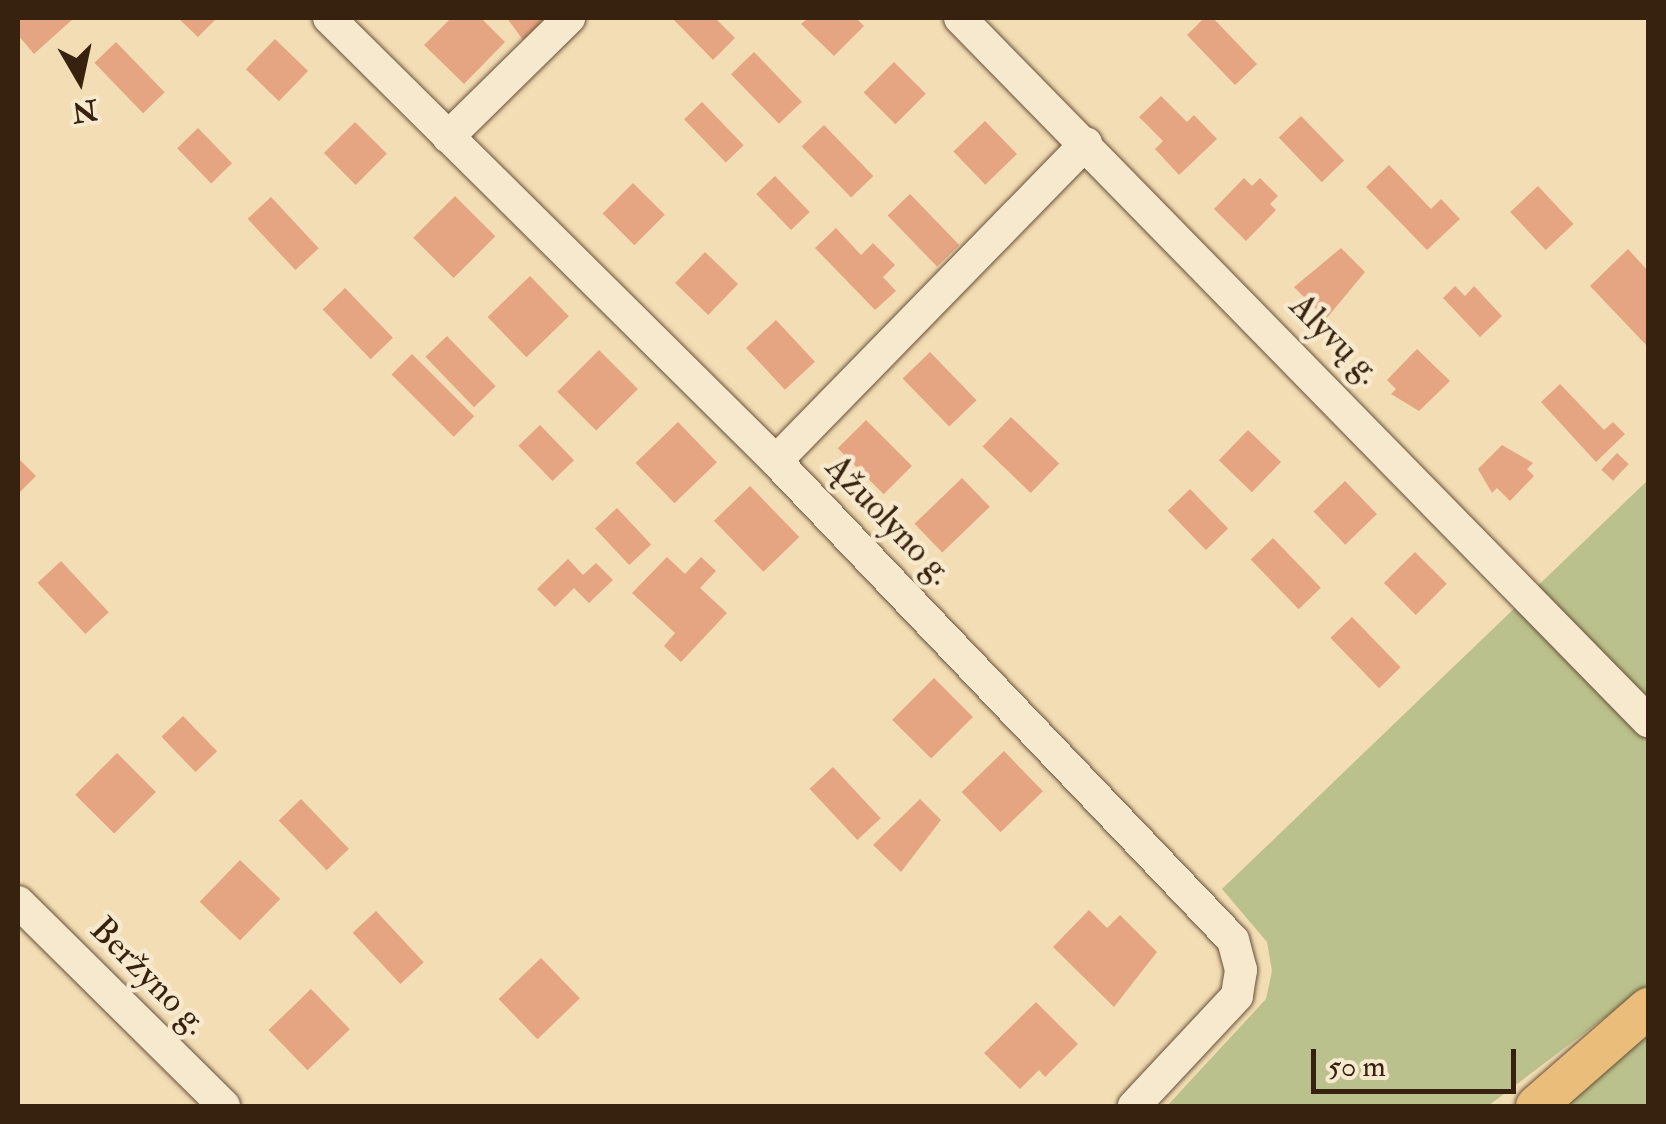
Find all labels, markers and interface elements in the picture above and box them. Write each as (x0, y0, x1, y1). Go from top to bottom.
north arrow (30, 30, 130, 130)
text: N (70, 91, 100, 129)
street label: Alyvų g. (1281, 285, 1389, 393)
street label: Ąžuolyno g. (817, 446, 961, 594)
street label: Beržyno g. (82, 909, 216, 1043)
scale bar (1316, 1029, 1521, 1091)
text: 50 m (1328, 1048, 1386, 1085)

